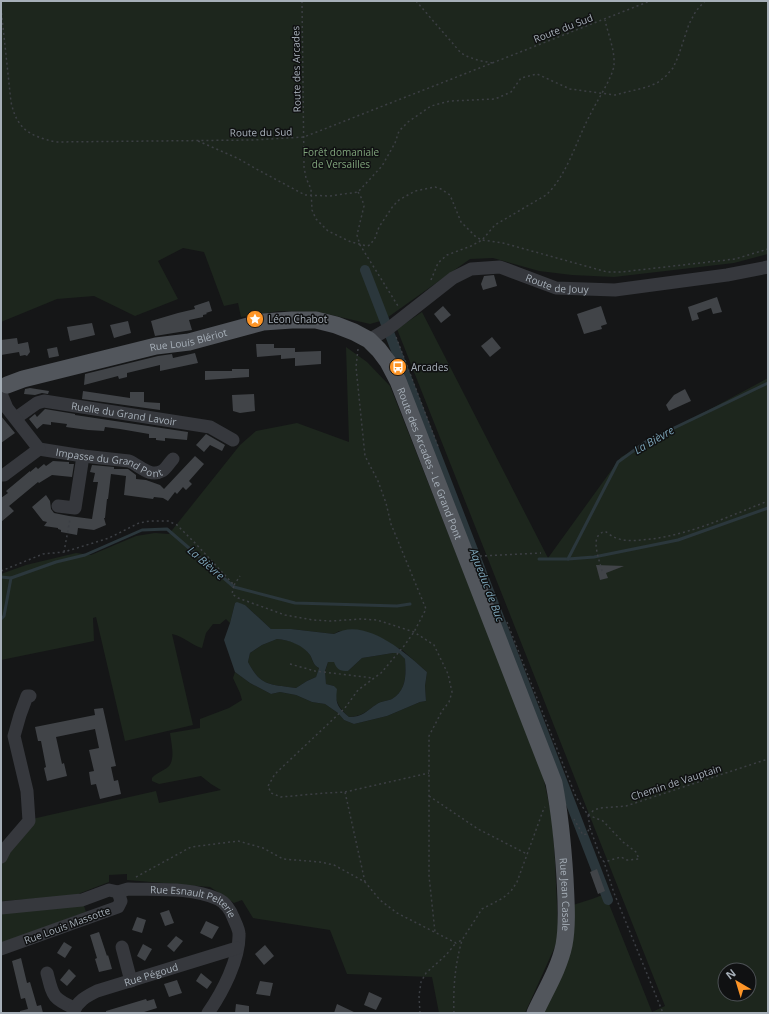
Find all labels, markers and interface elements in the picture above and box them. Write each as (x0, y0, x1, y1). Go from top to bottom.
street label: Route du Sud (531, 10, 595, 46)
street label: Route des Arcades (288, 25, 304, 112)
street label: Route du Sud (230, 124, 292, 140)
park label: Forêt domaniale de Versailles (303, 145, 380, 171)
street label: Route de Jouy (524, 270, 590, 296)
place icon: Léon Chabot (245, 309, 265, 329)
place label: Léon Chabot (268, 312, 328, 326)
street label: Rue Louis Blériot (148, 325, 229, 354)
bus stop icon: Arcades (388, 357, 408, 377)
place label: Arcades (411, 360, 448, 374)
street label: Route des Arcades - Le Grand Pont (394, 385, 466, 542)
street label: Ruelle du Grand Lavoir (70, 398, 178, 429)
water label: La Bièvre (631, 422, 677, 457)
street label: Impasse du Grand Pont (55, 445, 165, 480)
water label: La Bièvre (185, 542, 228, 583)
water label: Aqueduc de Buc (466, 545, 509, 625)
street label: Chemin de Vauptain (629, 761, 723, 803)
street label: Rue Jean Casale (557, 857, 573, 932)
street label: Rue Esnault Pelterie (150, 882, 240, 920)
street label: Rue Louis Massotte (22, 903, 112, 947)
street label: Rue Pégoud (122, 960, 180, 989)
north arrow (717, 962, 757, 1002)
text: N (722, 965, 739, 982)

